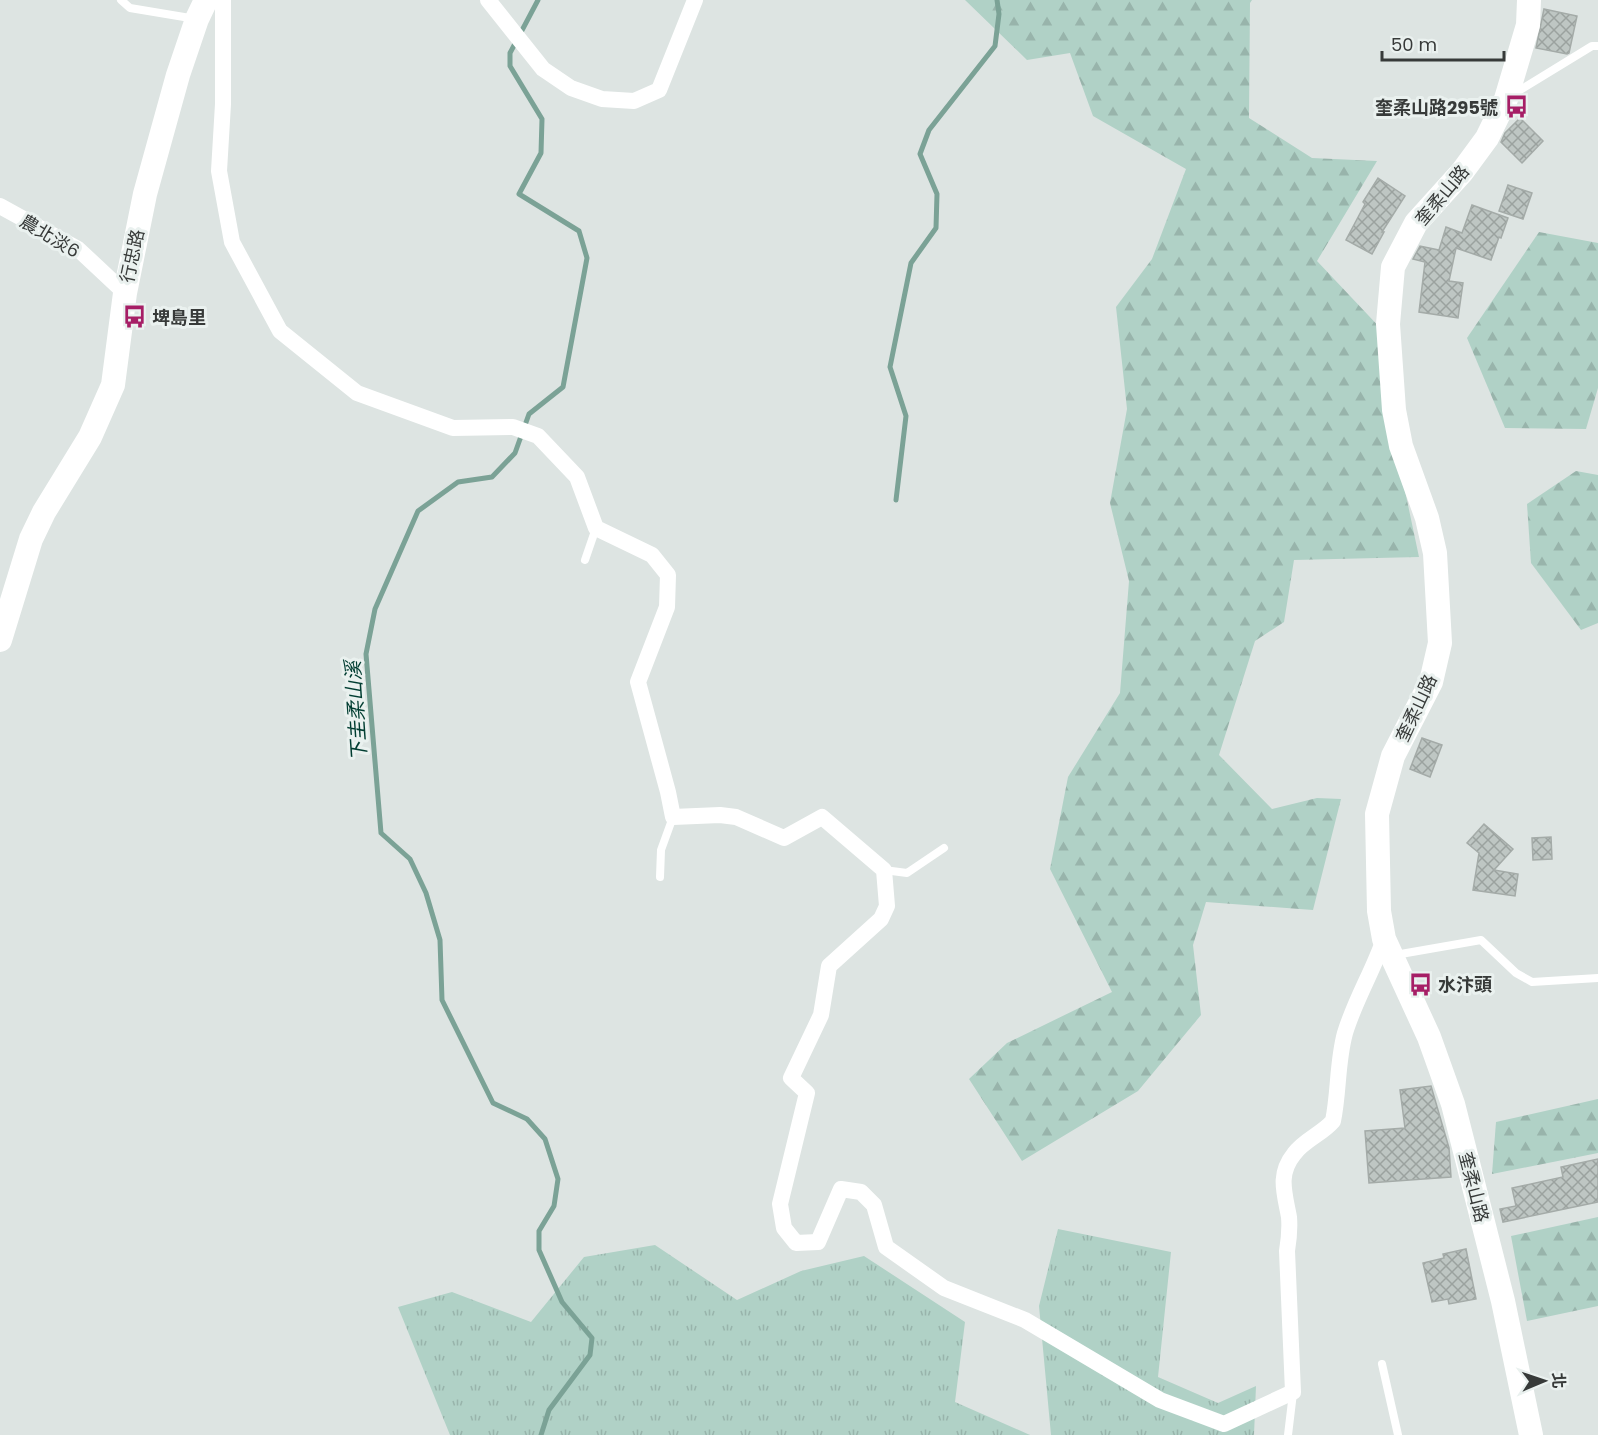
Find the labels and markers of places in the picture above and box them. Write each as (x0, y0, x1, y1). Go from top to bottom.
bus stop icon: 奎柔山路295號 (1503, 94, 1529, 120)
place label: 奎柔山路295號 (1375, 95, 1498, 120)
bus stop icon: 埤島里 (121, 304, 147, 330)
place label: 埤島里 (152, 305, 206, 330)
bus stop icon: 水汴頭 (1407, 971, 1433, 997)
place label: 水汴頭 (1438, 972, 1492, 997)

